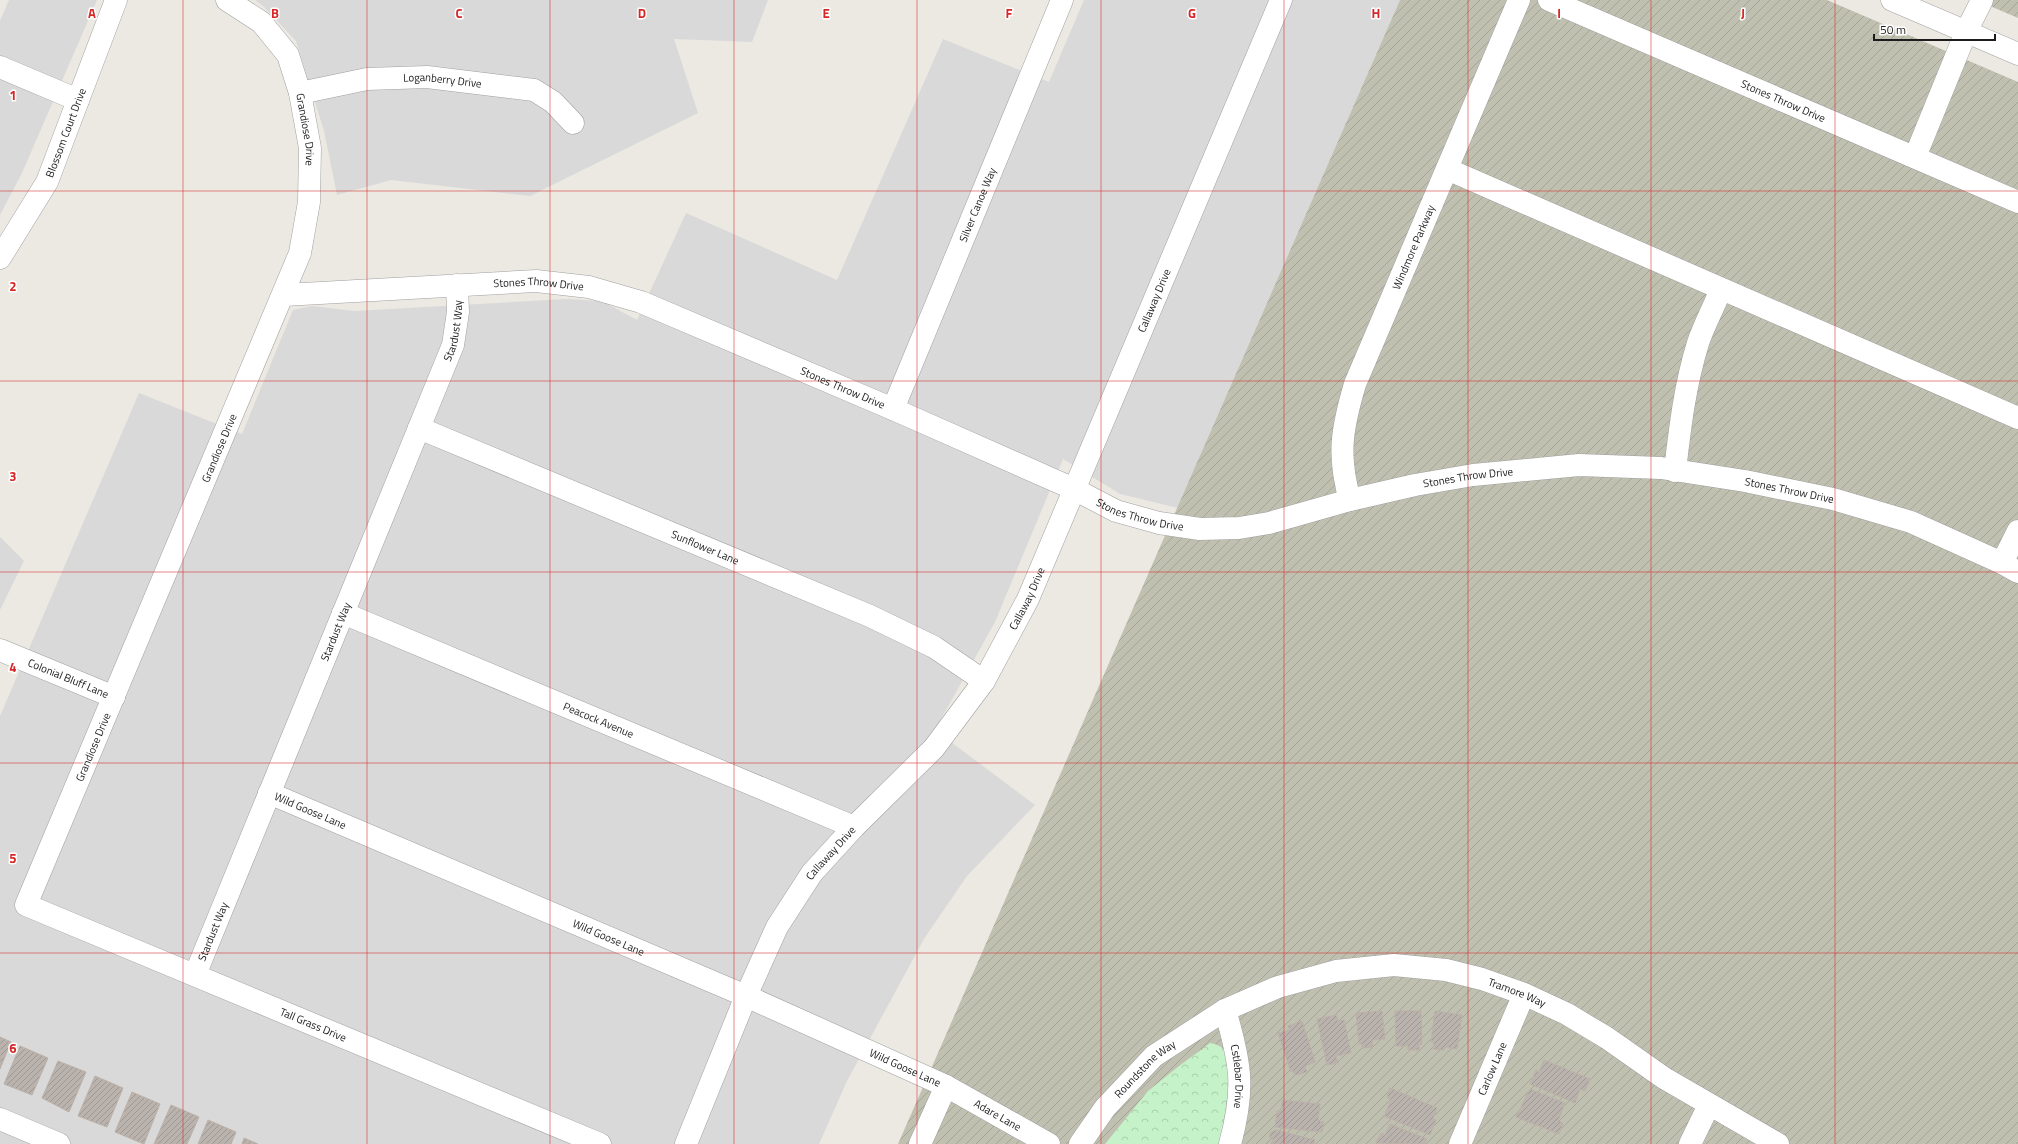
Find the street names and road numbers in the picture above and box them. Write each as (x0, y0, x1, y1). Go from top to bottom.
street label: Loganberry Drive (403, 69, 483, 92)
street label: Stones Throw Drive (1738, 76, 1828, 126)
street label: Blossom Court Drive (41, 85, 90, 180)
street label: Grandiose Drive (292, 92, 318, 166)
street label: Silver Canoe Way (955, 164, 1000, 245)
street label: Windmore Parkway (1388, 202, 1439, 292)
street label: Callaway Drive (1133, 266, 1175, 335)
street label: Stones Throw Drive (493, 273, 585, 294)
street label: Stardust Way (439, 299, 466, 364)
street label: Stones Throw Drive (798, 363, 888, 413)
street label: Grandiose Drive (197, 411, 241, 485)
street label: Stones Throw Drive (1422, 463, 1514, 491)
street label: Stones Throw Drive (1743, 473, 1836, 507)
street label: Stones Throw Drive (1093, 494, 1185, 535)
street label: Sunflower Lane (669, 526, 742, 569)
street label: Callaway Drive (1005, 564, 1049, 633)
street label: Stardust Way (316, 599, 355, 664)
street label: Colonial Bluff Lane (26, 654, 112, 702)
street label: Peacock Avenue (561, 698, 637, 742)
street label: Grandiose Drive (71, 710, 115, 784)
street label: Wild Goose Lane (272, 788, 349, 833)
street label: Callaway Drive (802, 822, 859, 883)
street label: Stardust Way (194, 899, 232, 963)
street label: Wild Goose Lane (570, 915, 647, 960)
street label: Tramore Way (1486, 974, 1549, 1011)
street label: Tall Grass Drive (277, 1004, 349, 1046)
street label: Roundstone Way (1111, 1036, 1179, 1101)
street label: Carlow Lane (1474, 1039, 1511, 1098)
street label: Cstlebar Drive (1226, 1043, 1247, 1110)
street label: Wild Goose Lane (867, 1045, 944, 1091)
street label: Adare Lane (971, 1095, 1025, 1135)

